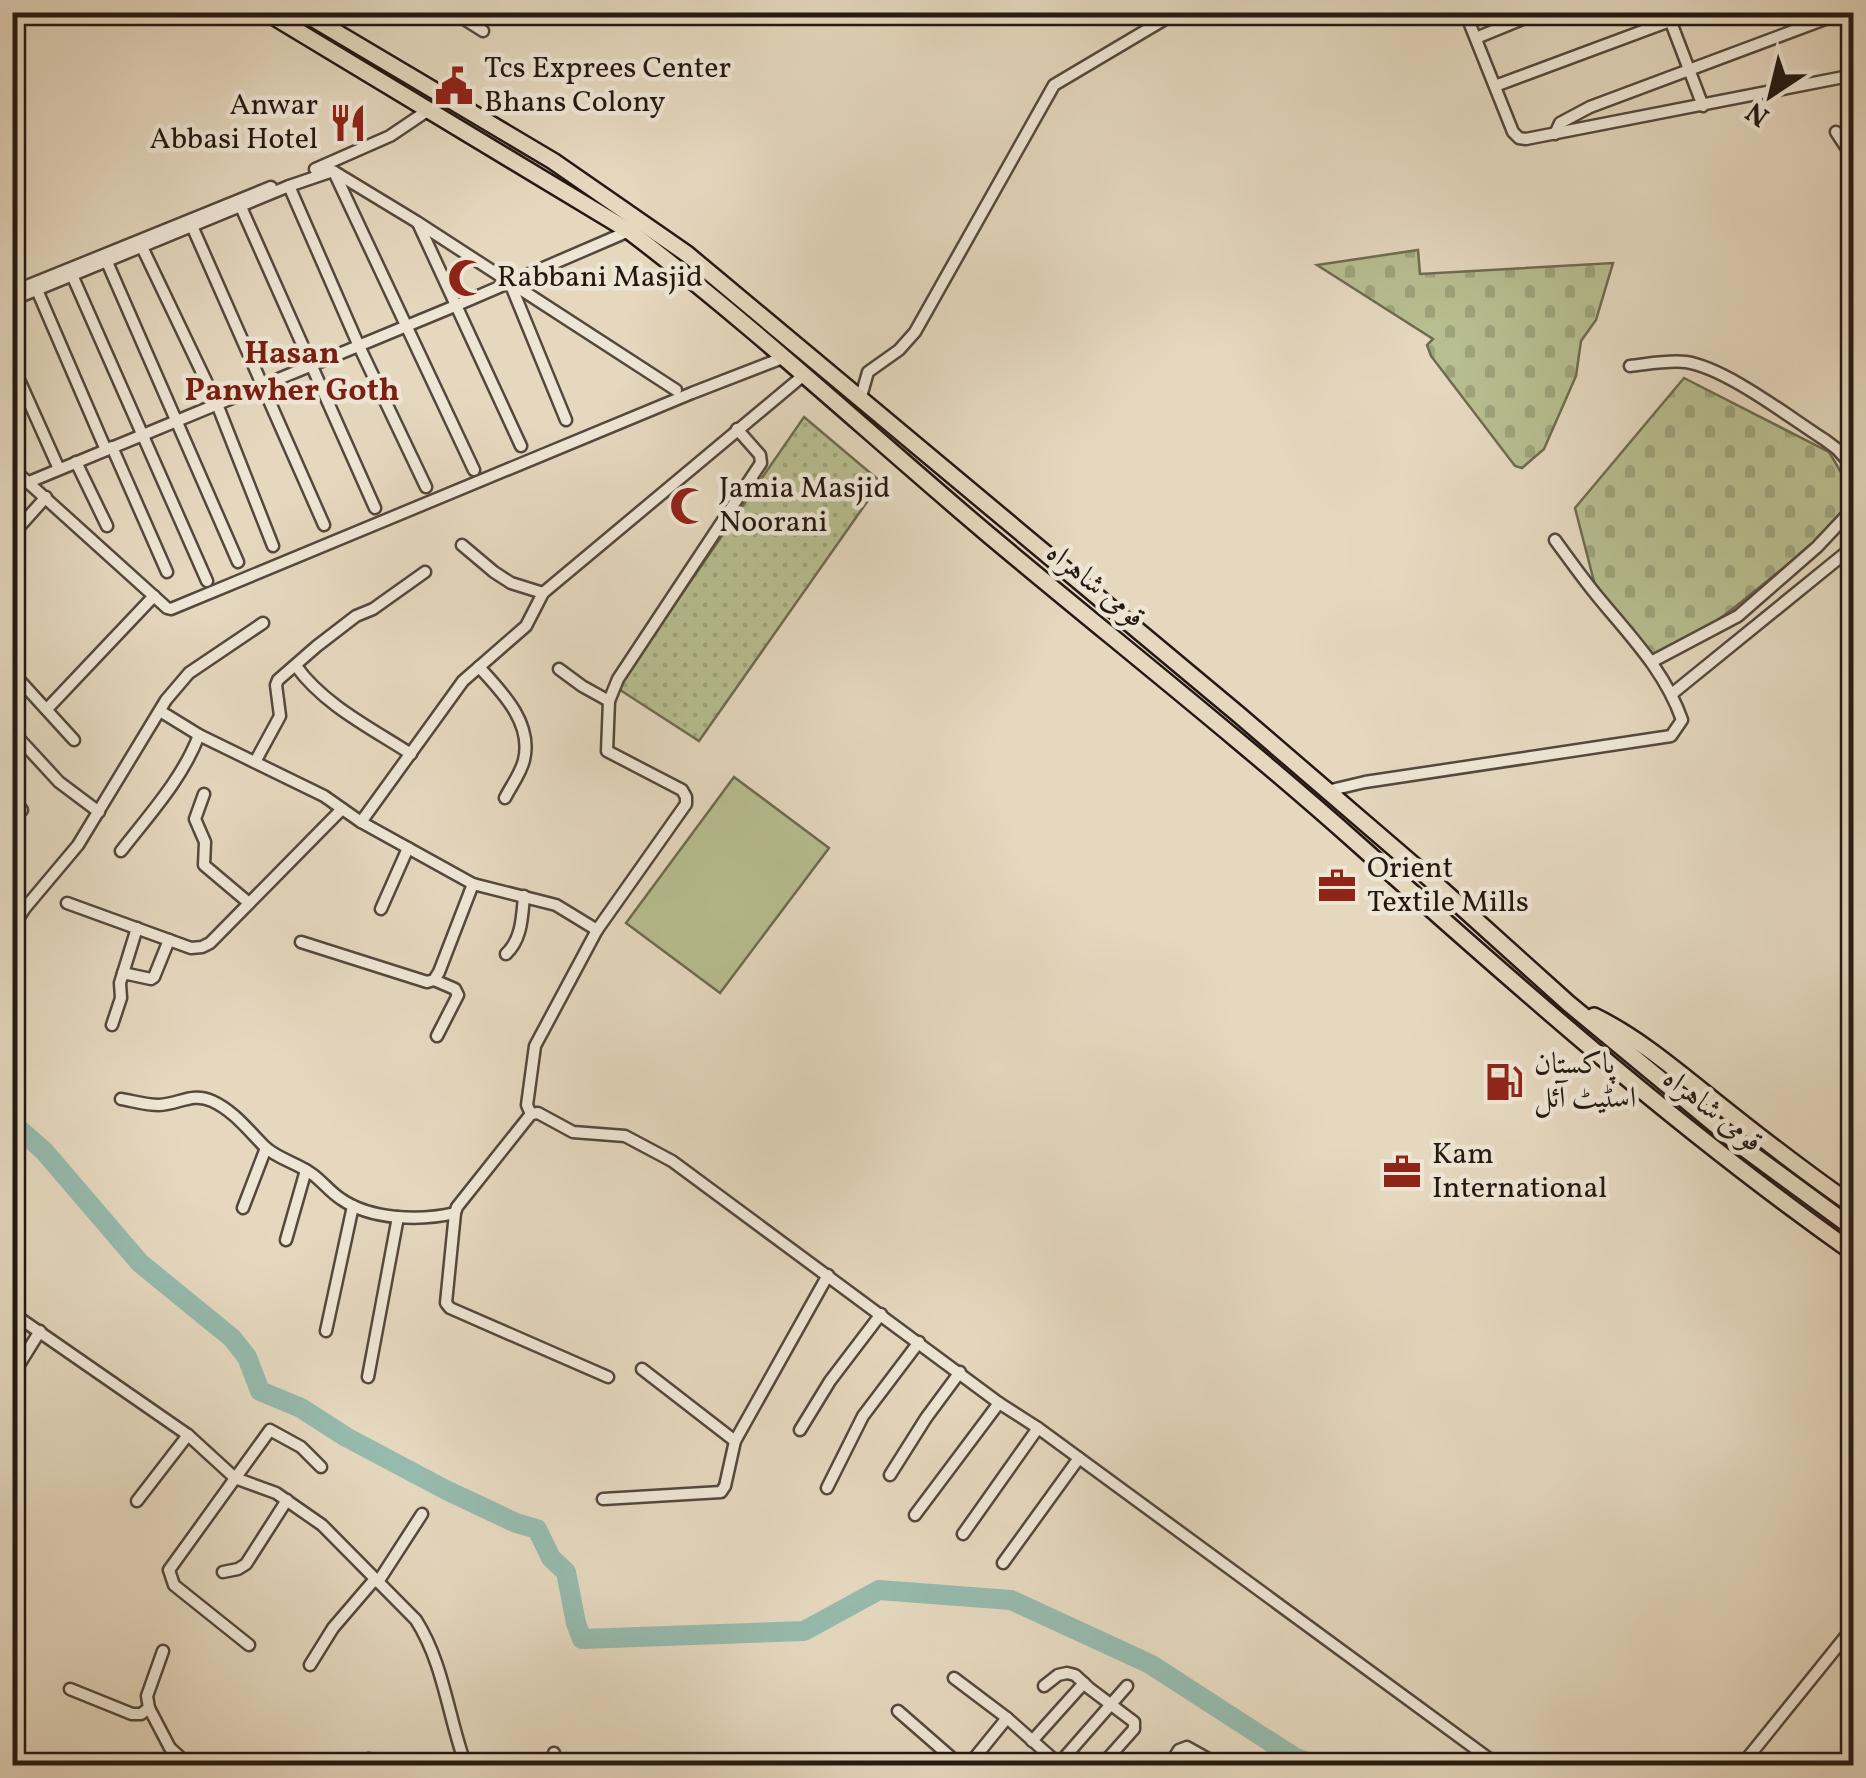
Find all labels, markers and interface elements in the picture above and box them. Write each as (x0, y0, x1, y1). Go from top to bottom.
north arrow (1721, 45, 1821, 145)
place label: Tcs Exprees Center Bhans Colony (484, 48, 731, 124)
public building icon: Tcs Exprees Center Bhans Colony (433, 65, 475, 107)
place label: Anwar Abbasi Hotel (150, 85, 318, 161)
text: N (1739, 92, 1778, 135)
restaurant icon: Anwar Abbasi Hotel (327, 102, 369, 144)
mosque icon: Rabbani Masjid (446, 257, 488, 299)
place label: Rabbani Masjid (497, 257, 703, 299)
district label: Hasan Panwher Goth (184, 333, 400, 414)
place label: Jamia Masjid Noorani (719, 468, 890, 544)
mosque icon: Jamia Masjid Noorani (668, 485, 710, 527)
street label: قومی شاہراہ (1037, 533, 1153, 639)
place label: Orient Textile Mills (1367, 848, 1529, 924)
office icon: Orient Textile Mills (1316, 865, 1358, 907)
place label: پاکستان اسٹیٹ آئل (1534, 1044, 1636, 1120)
street label: قومی شاہراہ (1653, 1059, 1771, 1163)
fuel station icon: پاکستان اسٹیٹ آئل (1483, 1061, 1525, 1103)
place label: Kam International (1432, 1134, 1607, 1210)
office icon: Kam International (1381, 1151, 1423, 1193)

